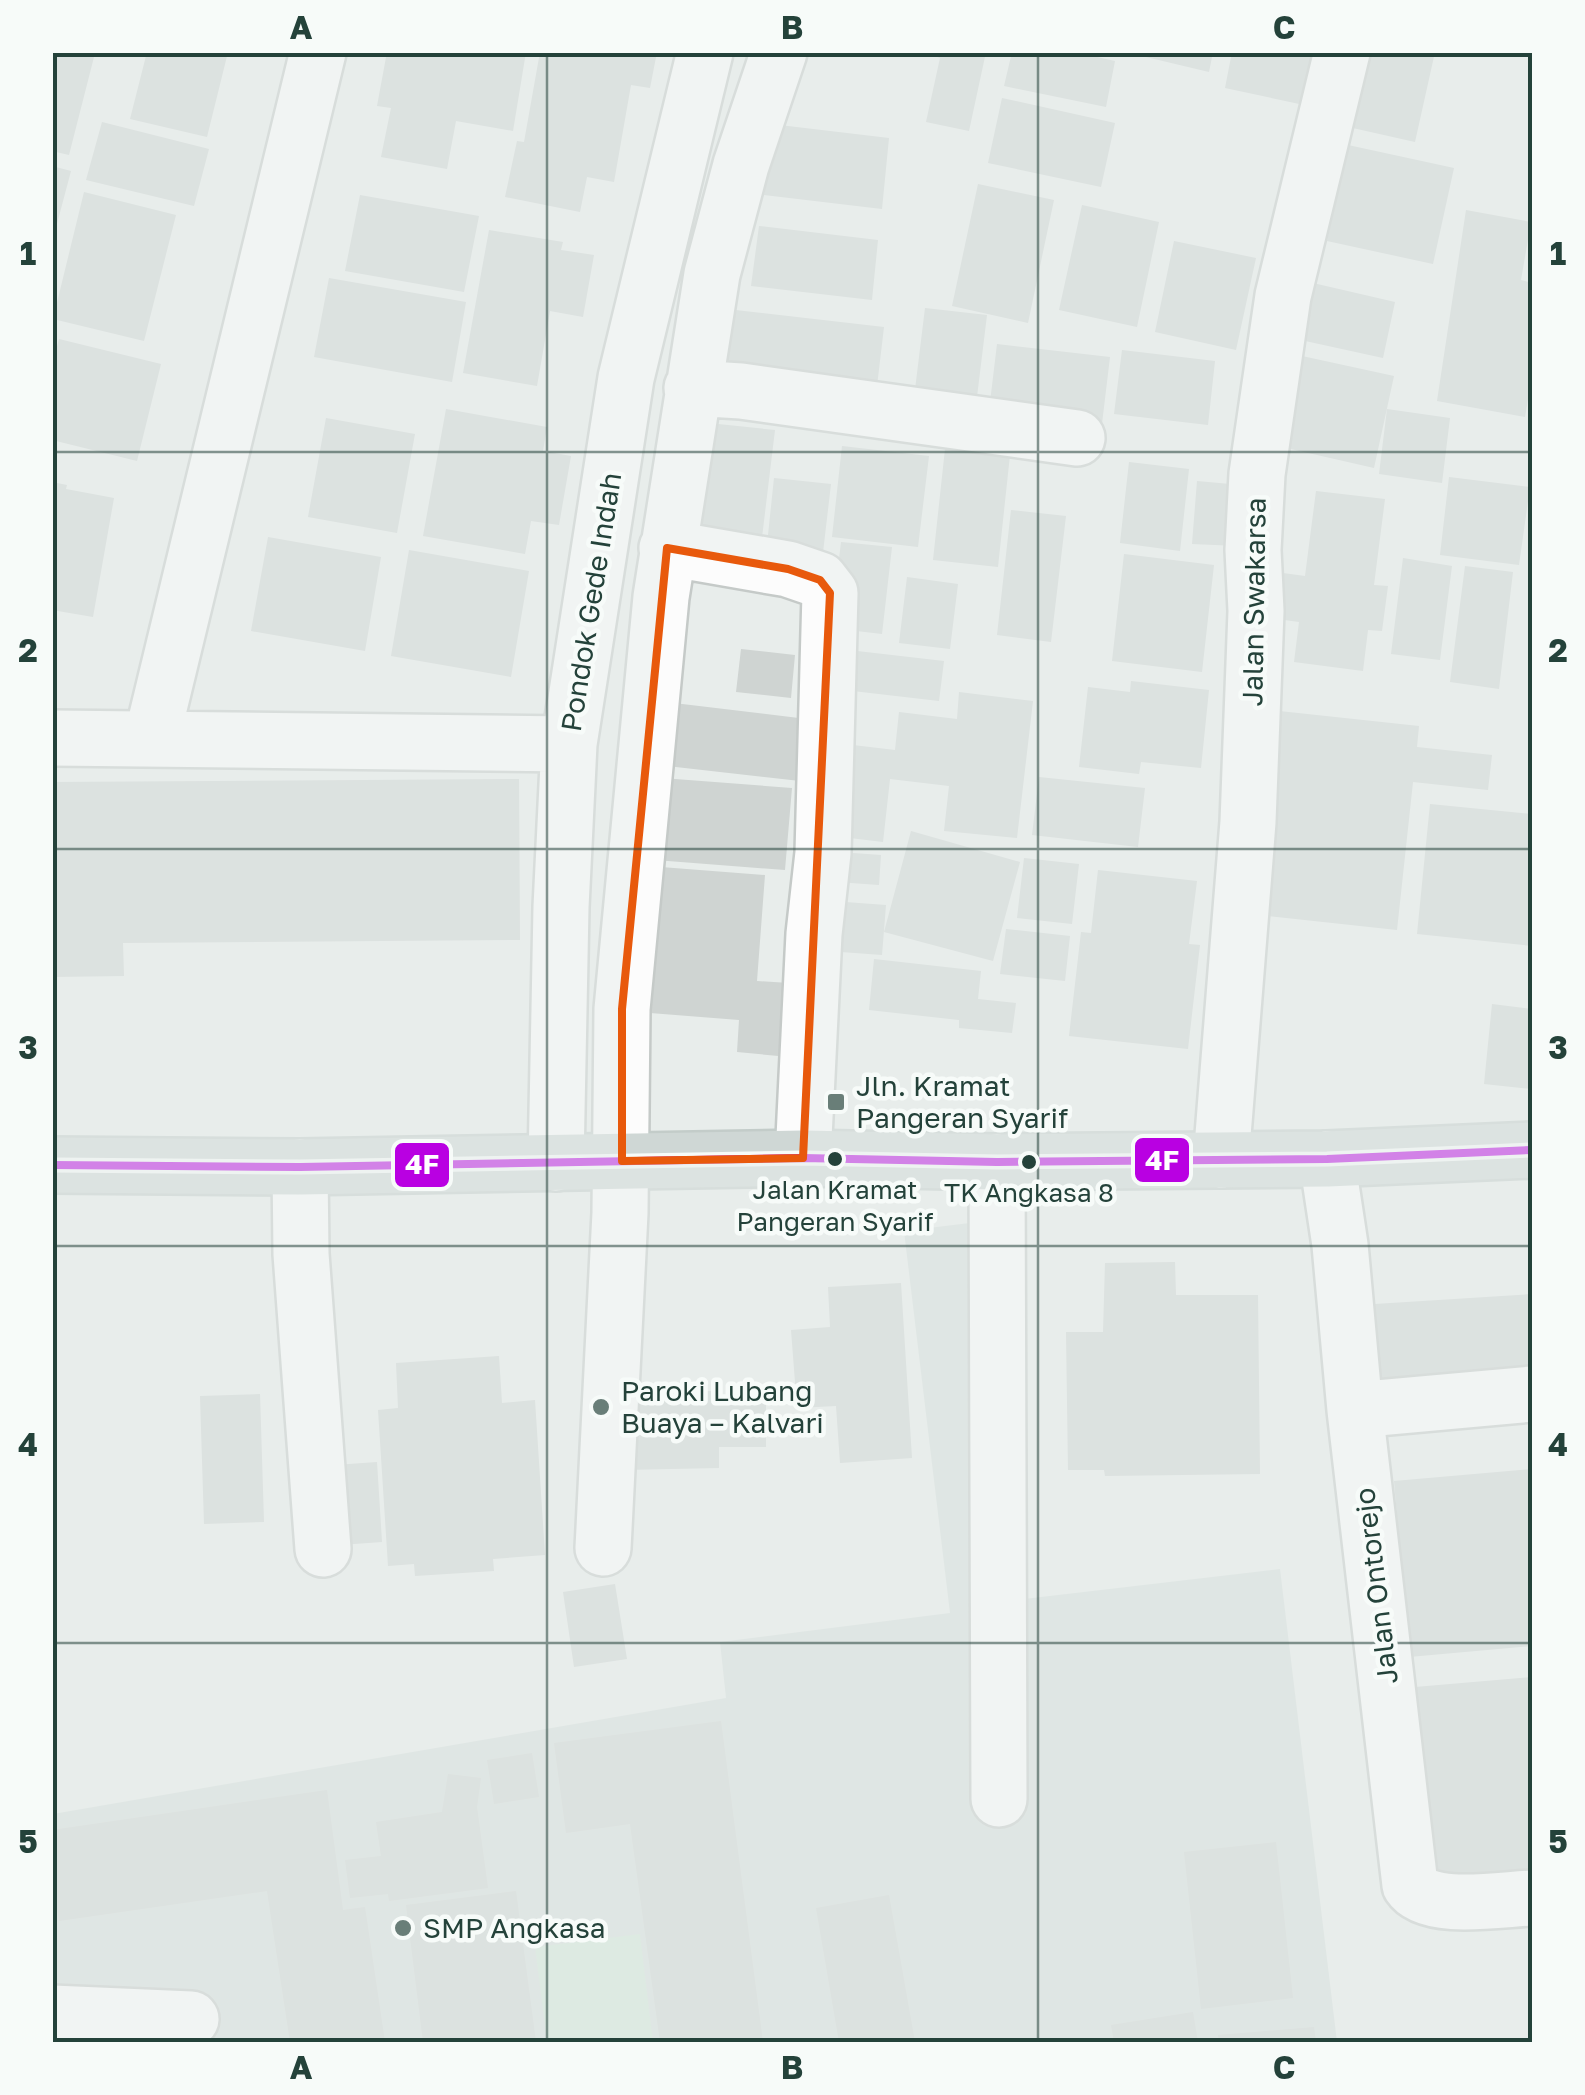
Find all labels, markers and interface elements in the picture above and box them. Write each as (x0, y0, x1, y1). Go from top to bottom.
text: A (290, 8, 313, 46)
text: B (781, 8, 803, 46)
text: C (1273, 8, 1295, 46)
text: 1 (20, 234, 36, 272)
text: 1 (1550, 234, 1566, 272)
street label: Pondok Gede Indah (554, 470, 627, 734)
street label: Jalan Swakarsa (1235, 497, 1272, 707)
text: 2 (18, 631, 38, 669)
text: 2 (1548, 631, 1568, 669)
text: 3 (18, 1028, 38, 1066)
text: 3 (1548, 1028, 1568, 1066)
place label: Jln. Kramat Pangeran Syarif (856, 1069, 1068, 1134)
marker: Jln. Kramat Pangeran Syarif (825, 1091, 847, 1113)
line badge: 4F (1133, 1136, 1191, 1184)
line badge: 4F (393, 1141, 451, 1189)
text: 4F (1145, 1143, 1179, 1176)
text: 4F (405, 1147, 439, 1180)
marker: Jalan Kramat Pangeran Syarif (825, 1149, 845, 1169)
marker: TK Angkasa 8 (1019, 1152, 1039, 1172)
place label: Jalan Kramat Pangeran Syarif (736, 1174, 934, 1237)
place label: TK Angkasa 8 (944, 1177, 1114, 1208)
place label: Paroki Lubang Buaya – Kalvari (621, 1374, 824, 1439)
marker: Paroki Lubang Buaya – Kalvari (590, 1396, 612, 1418)
text: 4 (18, 1425, 38, 1463)
text: 4 (1548, 1425, 1568, 1463)
street label: Jalan Ontorejo (1347, 1486, 1404, 1686)
text: 5 (18, 1822, 38, 1860)
text: 5 (1548, 1822, 1568, 1860)
place label: SMP Angkasa (423, 1911, 606, 1944)
marker: SMP Angkasa (392, 1917, 414, 1939)
text: A (290, 2048, 313, 2086)
text: B (781, 2048, 803, 2086)
text: C (1273, 2048, 1295, 2086)

